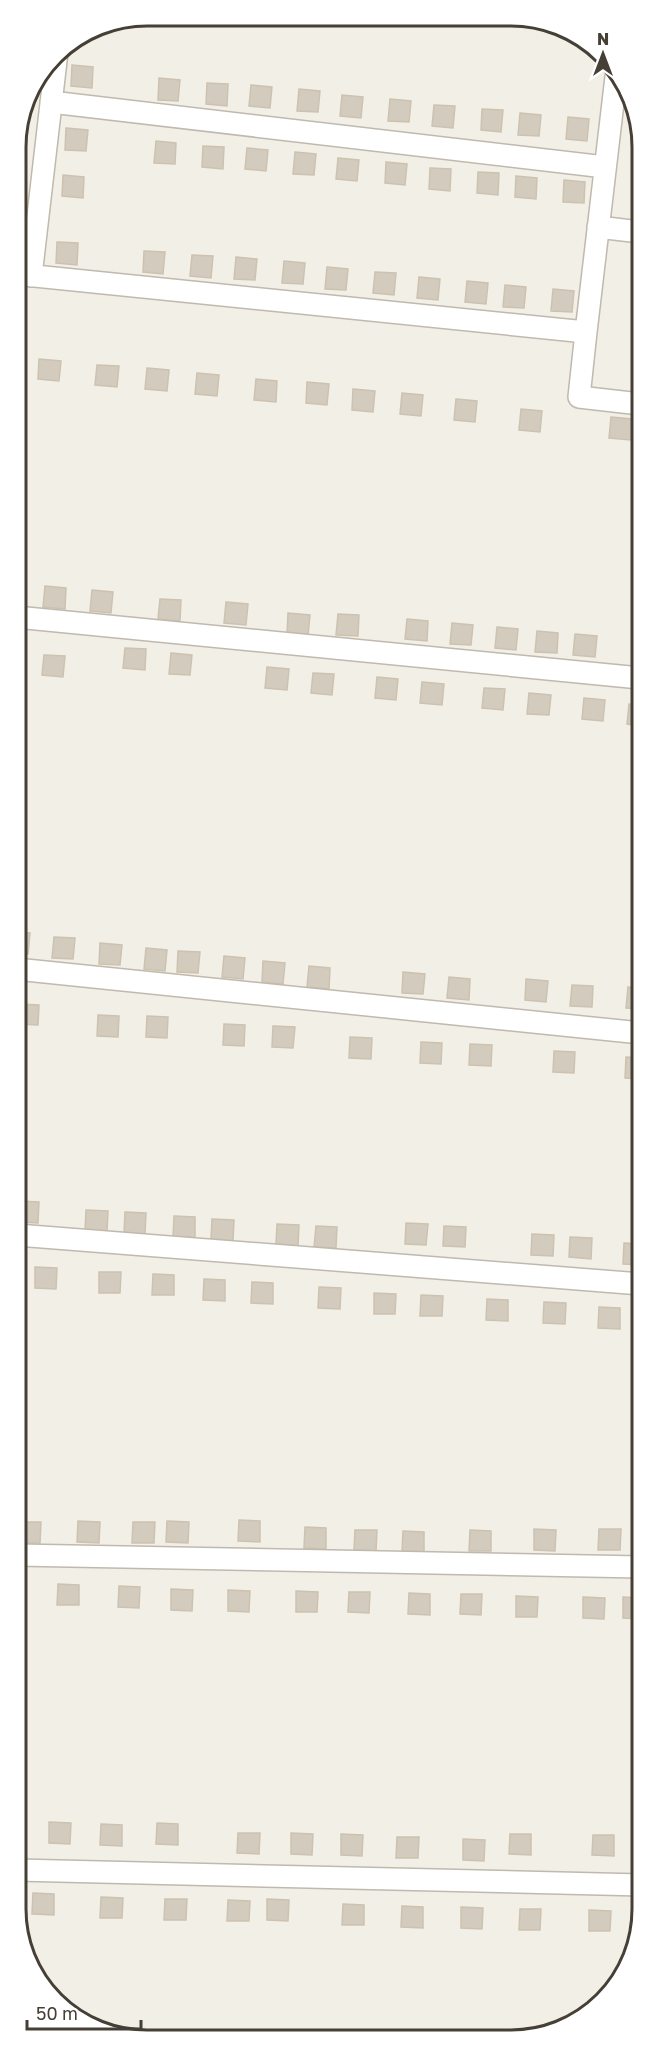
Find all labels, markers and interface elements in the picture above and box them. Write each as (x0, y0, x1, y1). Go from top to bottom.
north arrow (573, 24, 633, 84)
text: N (597, 29, 609, 49)
scale bar (27, 1993, 141, 2031)
text: 50 m (36, 2002, 78, 2024)

